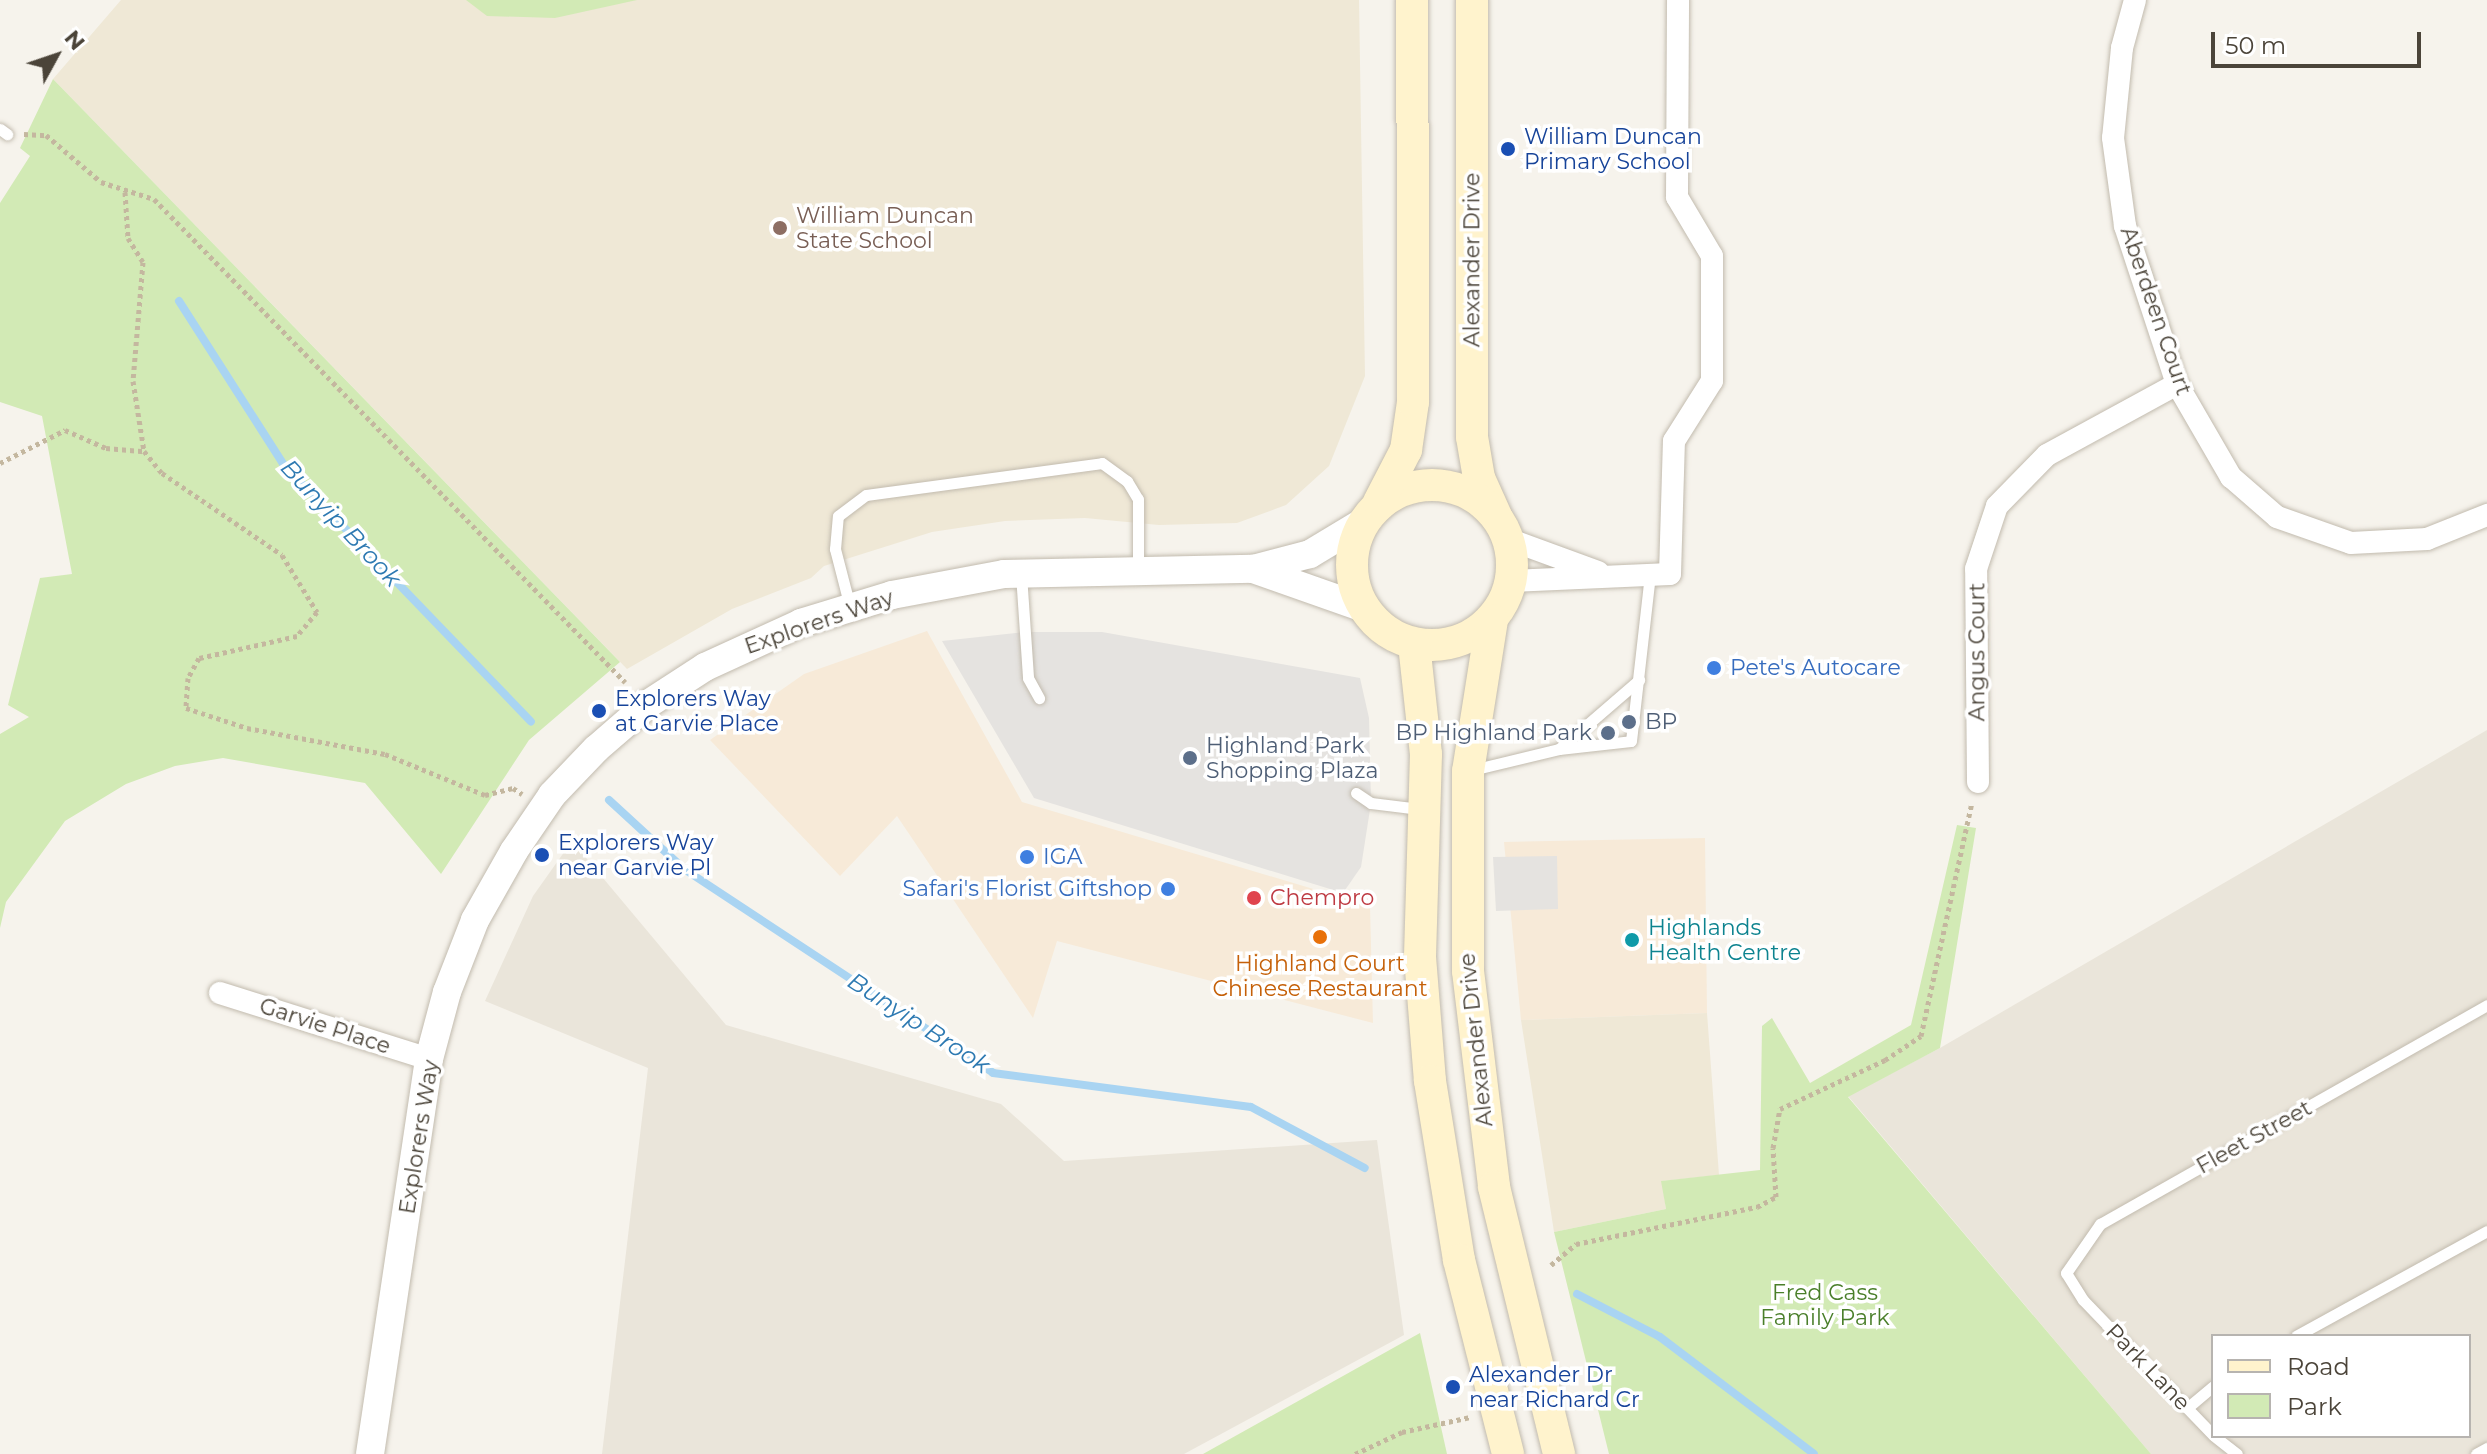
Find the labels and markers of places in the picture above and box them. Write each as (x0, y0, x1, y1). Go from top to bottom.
place label: William Duncan Primary School (1524, 123, 1702, 174)
marker: William Duncan Primary School (1499, 140, 1517, 158)
place label: William Duncan State School (796, 202, 974, 254)
marker: William Duncan State School (771, 219, 789, 237)
place label: Pete's Autocare (1730, 655, 1901, 681)
marker: Pete's Autocare (1705, 659, 1723, 677)
place label: Explorers Way at Garvie Place (615, 685, 779, 736)
marker: Explorers Way at Garvie Place (590, 702, 608, 720)
place label: BP (1645, 709, 1677, 735)
marker: BP (1620, 713, 1638, 731)
place label: BP Highland Park (1395, 720, 1592, 746)
marker: BP Highland Park (1599, 724, 1617, 742)
place label: Highland Park Shopping Plaza (1206, 732, 1379, 784)
marker: Highland Park Shopping Plaza (1181, 749, 1199, 767)
place label: Explorers Way near Garvie Pl (558, 829, 714, 880)
place label: IGA (1043, 844, 1082, 870)
marker: Explorers Way near Garvie Pl (533, 846, 551, 864)
marker: IGA (1018, 848, 1036, 866)
place label: Safari's Florist Giftshop (902, 876, 1152, 902)
marker: Safari's Florist Giftshop (1159, 880, 1177, 898)
place label: Chempro (1270, 885, 1374, 911)
marker: Chempro (1245, 889, 1263, 907)
place label: Highlands Health Centre (1648, 914, 1801, 966)
marker: Highland Court Chinese Restaurant (1311, 928, 1329, 946)
marker: Highlands Health Centre (1623, 931, 1641, 949)
place label: Highland Court Chinese Restaurant (1212, 950, 1428, 1002)
place label: Alexander Dr near Richard Cr (1469, 1361, 1640, 1412)
marker: Alexander Dr near Richard Cr (1444, 1378, 1462, 1396)

